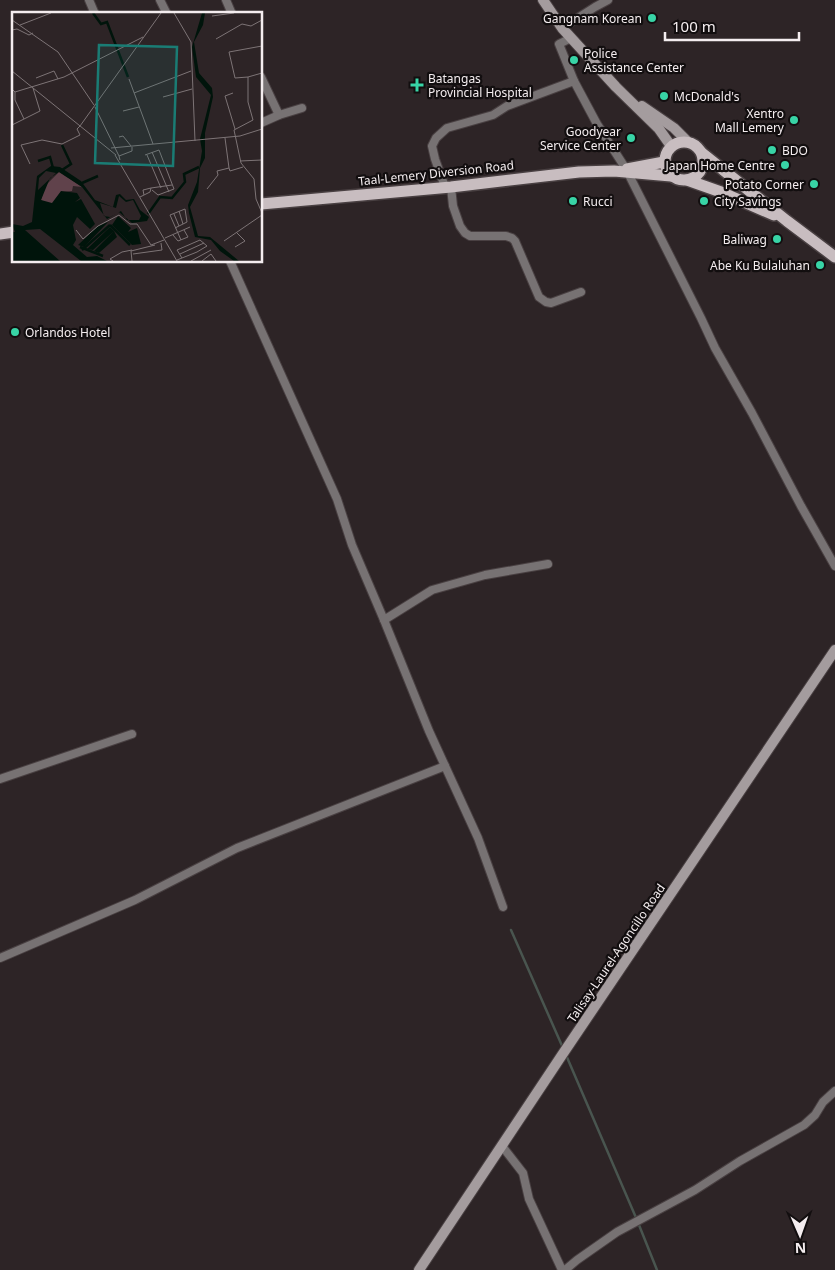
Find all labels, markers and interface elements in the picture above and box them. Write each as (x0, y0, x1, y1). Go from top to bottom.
place label: Gangnam Korean (543, 10, 642, 27)
scale bar (665, 10, 799, 42)
inset map (12, 12, 262, 262)
marker: Gangnam Korean (646, 12, 658, 24)
text: 100 m (672, 16, 716, 36)
place label: Police Assistance Center (584, 45, 684, 76)
marker: Police Assistance Center (568, 54, 580, 66)
place label: Batangas Provincial Hospital (428, 70, 532, 101)
marker: Batangas Provincial Hospital (410, 78, 424, 92)
place label: McDonald's (674, 88, 740, 105)
marker: McDonald's (658, 90, 670, 102)
place label: Xentro Mall Lemery (715, 105, 785, 136)
marker: Xentro Mall Lemery (788, 114, 800, 126)
place label: Goodyear Service Center (540, 123, 621, 154)
marker: Goodyear Service Center (625, 132, 637, 144)
place label: BDO (782, 142, 808, 159)
marker: BDO (766, 144, 778, 156)
street label: Taal-Lemery Diversion Road (357, 156, 515, 190)
place label: Japan Home Centre (664, 157, 775, 174)
marker: Japan Home Centre (779, 159, 791, 171)
place label: Potato Corner (725, 176, 804, 193)
marker: Potato Corner (808, 178, 820, 190)
place label: Rucci (583, 193, 613, 210)
place label: City Savings (714, 193, 782, 210)
marker: Rucci (567, 195, 579, 207)
marker: City Savings (698, 195, 710, 207)
place label: Baliwag (723, 231, 767, 248)
marker: Baliwag (771, 233, 783, 245)
place label: Abe Ku Bulaluhan (710, 257, 810, 274)
marker: Abe Ku Bulaluhan (814, 259, 826, 271)
place label: Orlandos Hotel (25, 324, 110, 341)
marker: Orlandos Hotel (9, 326, 21, 338)
street label: Talisay-Laurel-Agoncillo Road (563, 880, 669, 1026)
north arrow (775, 1210, 825, 1260)
text: N (794, 1239, 806, 1258)

